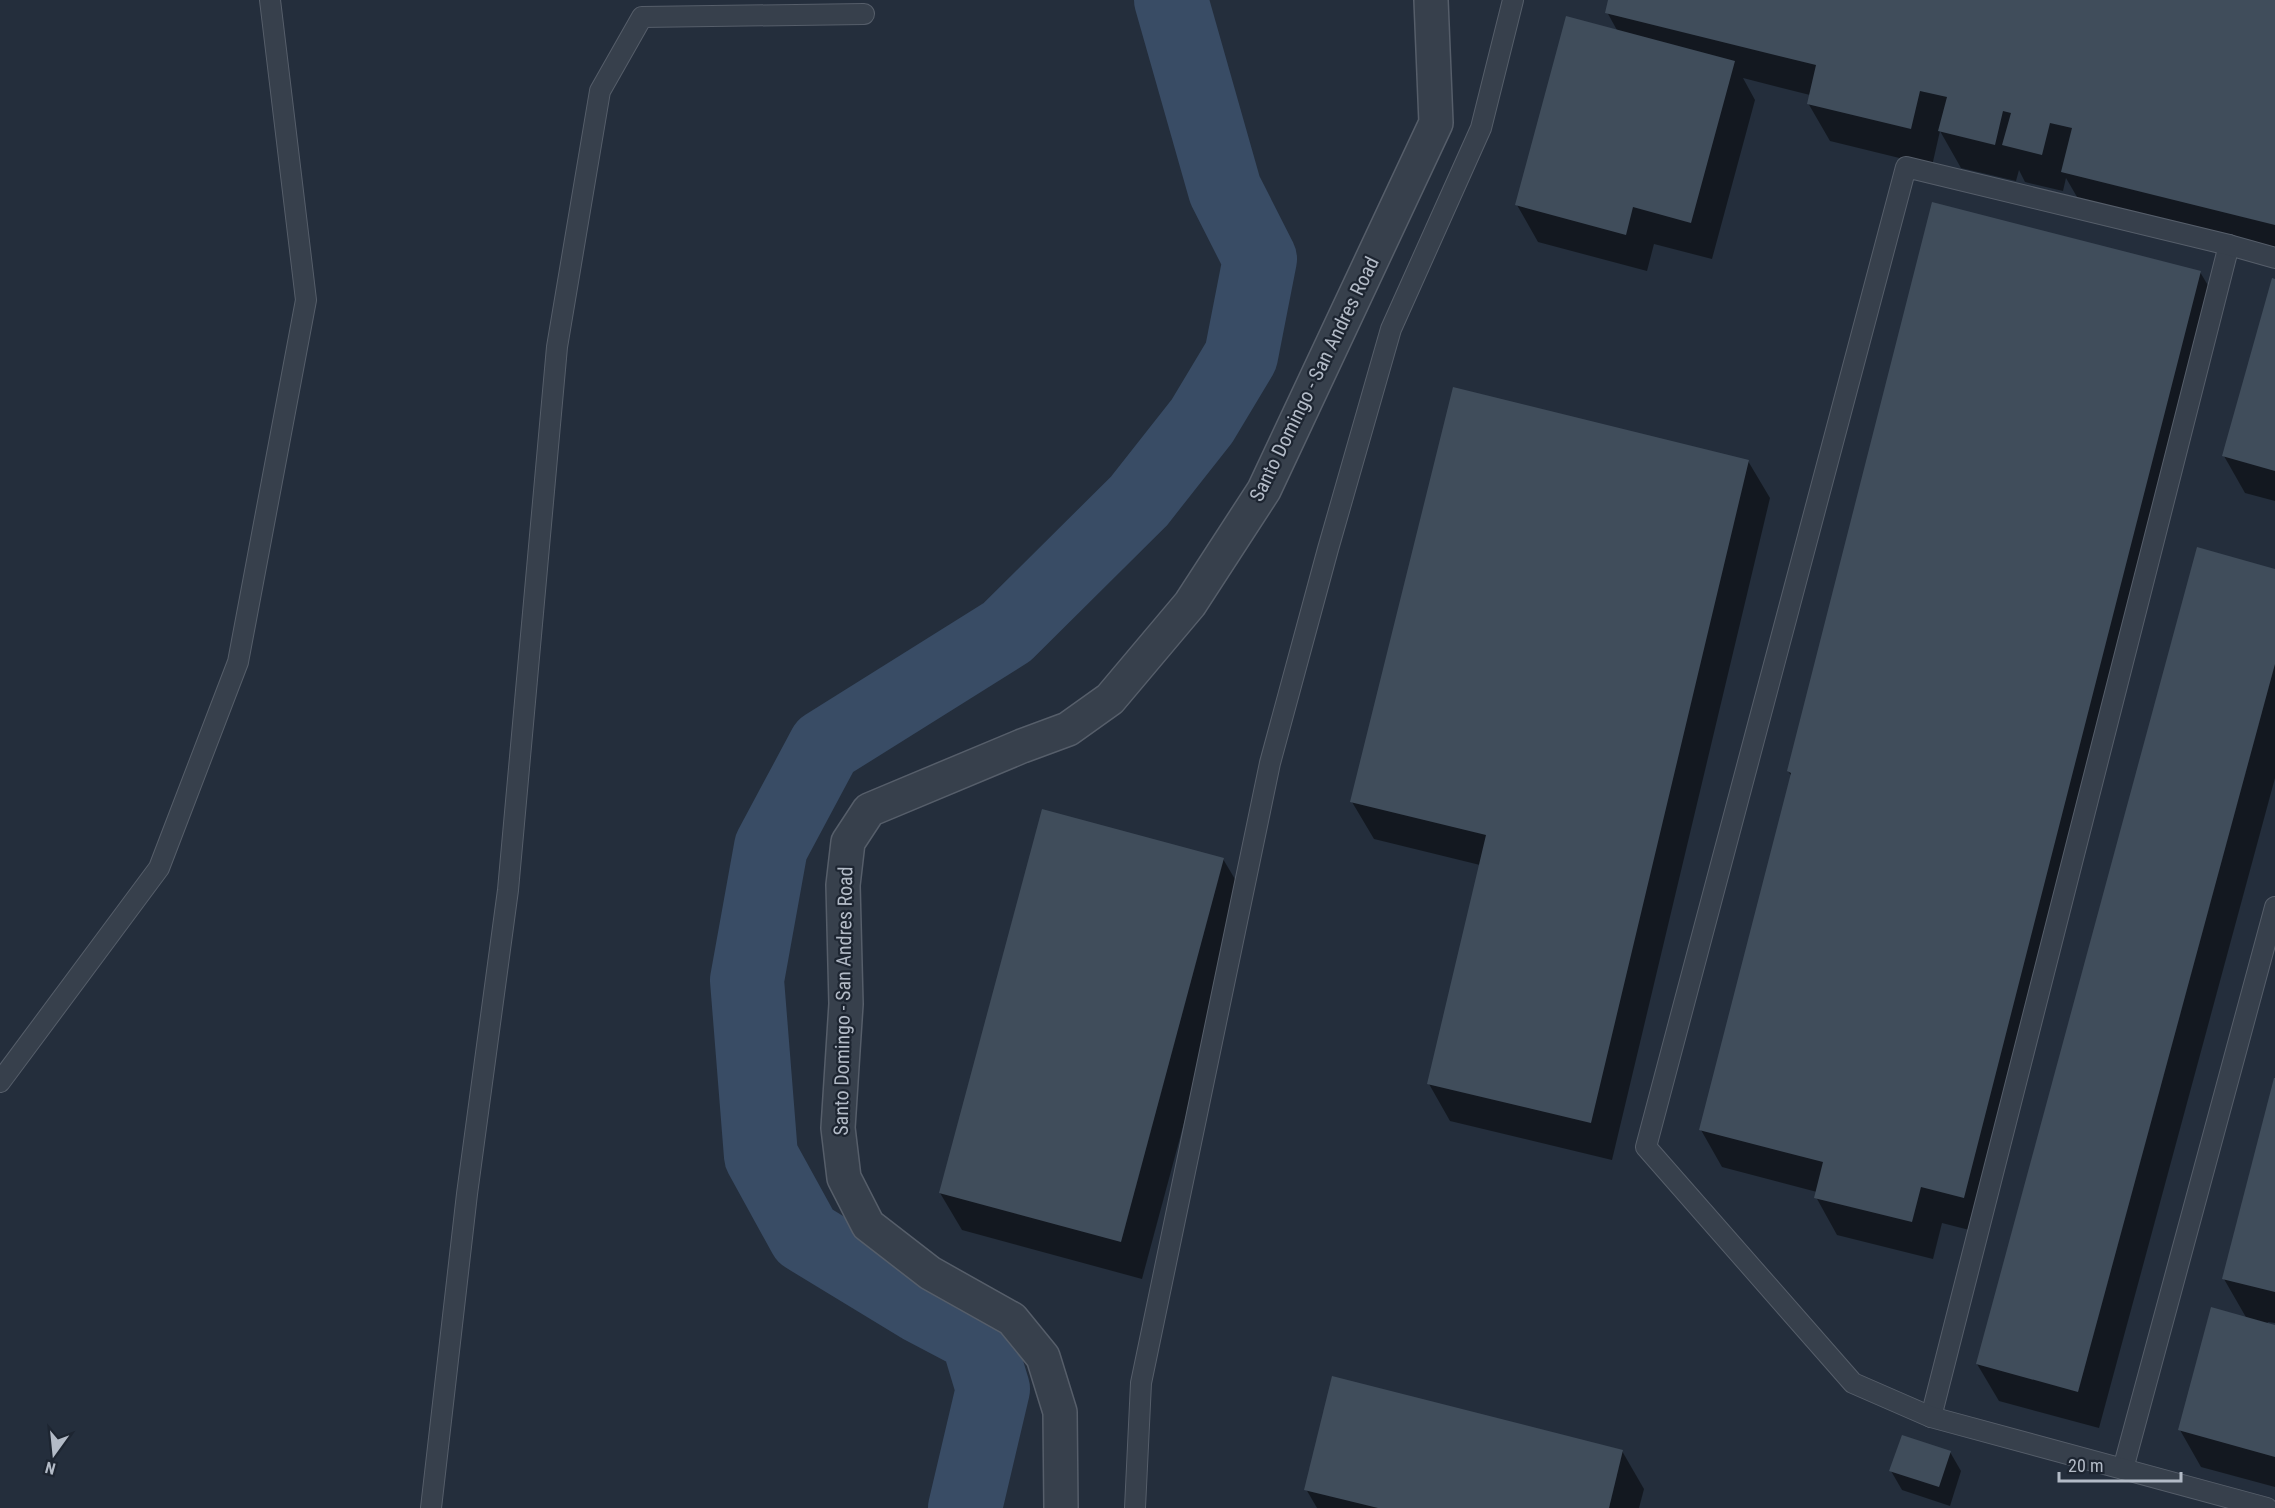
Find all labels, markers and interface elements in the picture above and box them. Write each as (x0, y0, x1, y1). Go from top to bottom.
street label: Santo Domingo - San Andres Road (1244, 253, 1384, 505)
street label: Santo Domingo - San Andres Road (829, 866, 857, 1136)
north arrow (24, 1424, 84, 1484)
scale bar (2059, 1445, 2180, 1483)
text: 20 m (2068, 1455, 2103, 1476)
text: N (43, 1458, 57, 1478)

